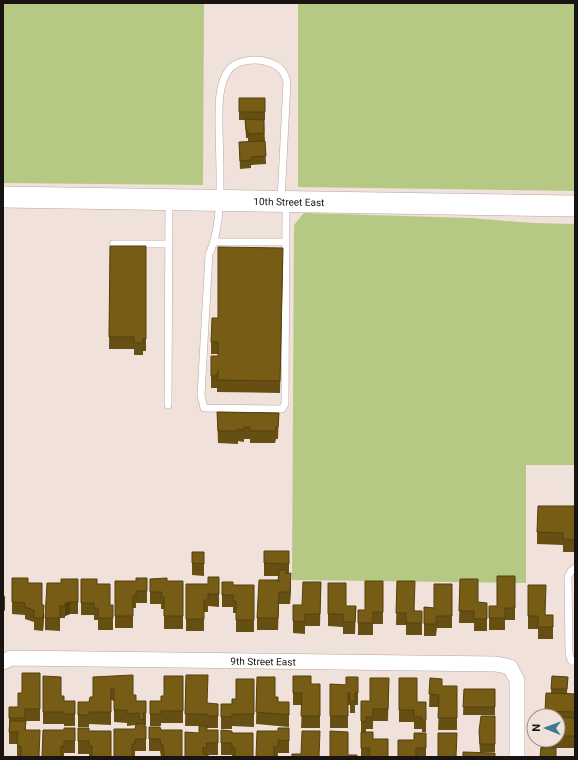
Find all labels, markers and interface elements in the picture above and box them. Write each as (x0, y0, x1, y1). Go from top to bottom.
street label: 10th Street East (253, 196, 325, 208)
street label: 9th Street East (230, 656, 296, 668)
north arrow (526, 708, 566, 748)
text: N (530, 724, 543, 732)

